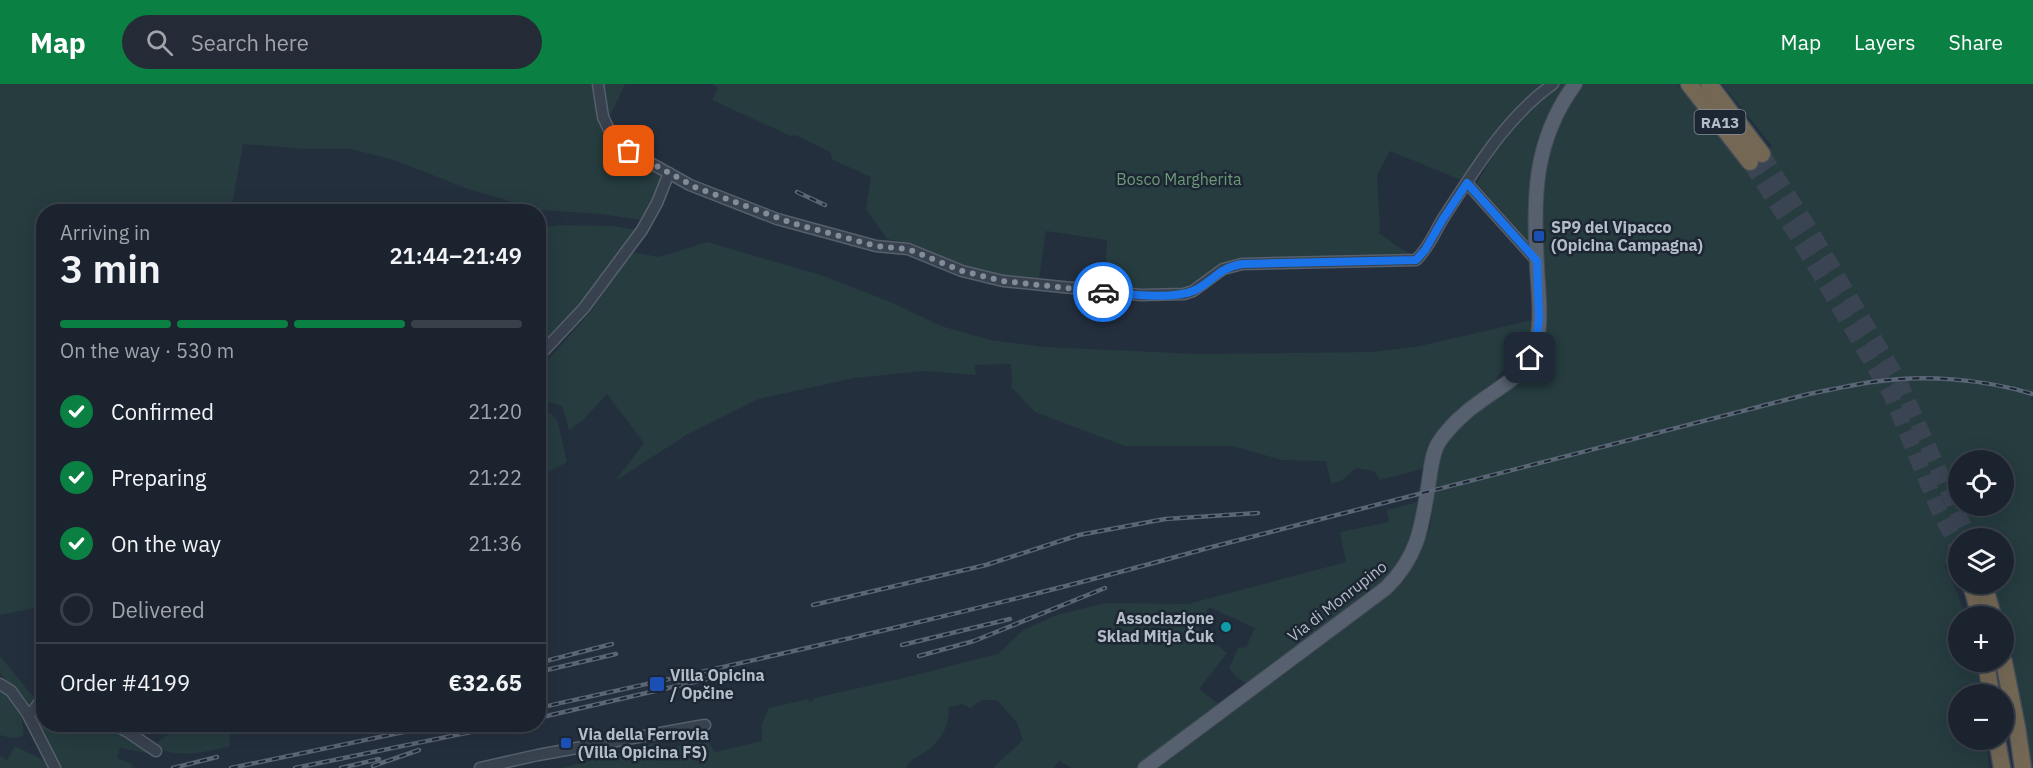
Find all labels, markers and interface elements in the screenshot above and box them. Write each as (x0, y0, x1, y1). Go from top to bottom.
search box (122, 15, 542, 69)
text: Map (30, 24, 86, 61)
icon: search (143, 26, 176, 59)
text: Search here (191, 28, 309, 57)
text: Map (1781, 28, 1821, 56)
text: Layers (1854, 28, 1916, 56)
text: Share (1949, 28, 2003, 56)
road number: RA13 (1694, 110, 1746, 134)
pin (603, 125, 654, 176)
icon: bag (612, 134, 645, 167)
park label: Bosco Margherita (1116, 169, 1242, 189)
place label: SP9 del Vipacco (Opicina Campagna) (1551, 217, 1703, 255)
text: Arriving in (60, 219, 150, 246)
marker: SP9 del Vipacco (Opicina Campagna) (1532, 229, 1546, 243)
text: 21:44–21:49 (389, 241, 522, 270)
text: 3 min (60, 243, 161, 294)
courier (1073, 262, 1133, 322)
icon: car (1087, 276, 1120, 309)
pin (1504, 332, 1555, 383)
text: On the way · 530 m (60, 337, 234, 364)
icon: home (1513, 341, 1546, 374)
icon: check (60, 395, 93, 428)
text: Confirmed (111, 397, 214, 426)
text: 21:20 (468, 398, 522, 425)
map controls (1948, 450, 2014, 750)
button: locate (1948, 450, 2014, 516)
icon: check (60, 461, 93, 494)
text: Preparing (111, 463, 206, 492)
text: 21:22 (468, 464, 522, 491)
icon: check (60, 527, 93, 560)
button: layers (1948, 528, 2014, 594)
text: On the way (111, 529, 221, 558)
text: 21:36 (468, 530, 522, 557)
street label: Via di Monrupino (1283, 556, 1391, 646)
text: Delivered (111, 595, 205, 624)
button: + (1948, 606, 2014, 672)
place label: Associazione Sklad Mitja Čuk (1097, 608, 1215, 646)
marker: Associazione Sklad Mitja Čuk (1219, 620, 1233, 634)
place label: Villa Opicina / Opčine (670, 665, 765, 703)
text: Order #4199 (60, 668, 190, 697)
text: €32.65 (449, 668, 522, 697)
marker: Villa Opicina / Opčine (648, 675, 666, 693)
button: − (1948, 684, 2014, 750)
place label: Via della Ferrovia (Villa Opicina FS) (578, 724, 709, 762)
marker: Via della Ferrovia (Villa Opicina FS) (559, 736, 573, 750)

